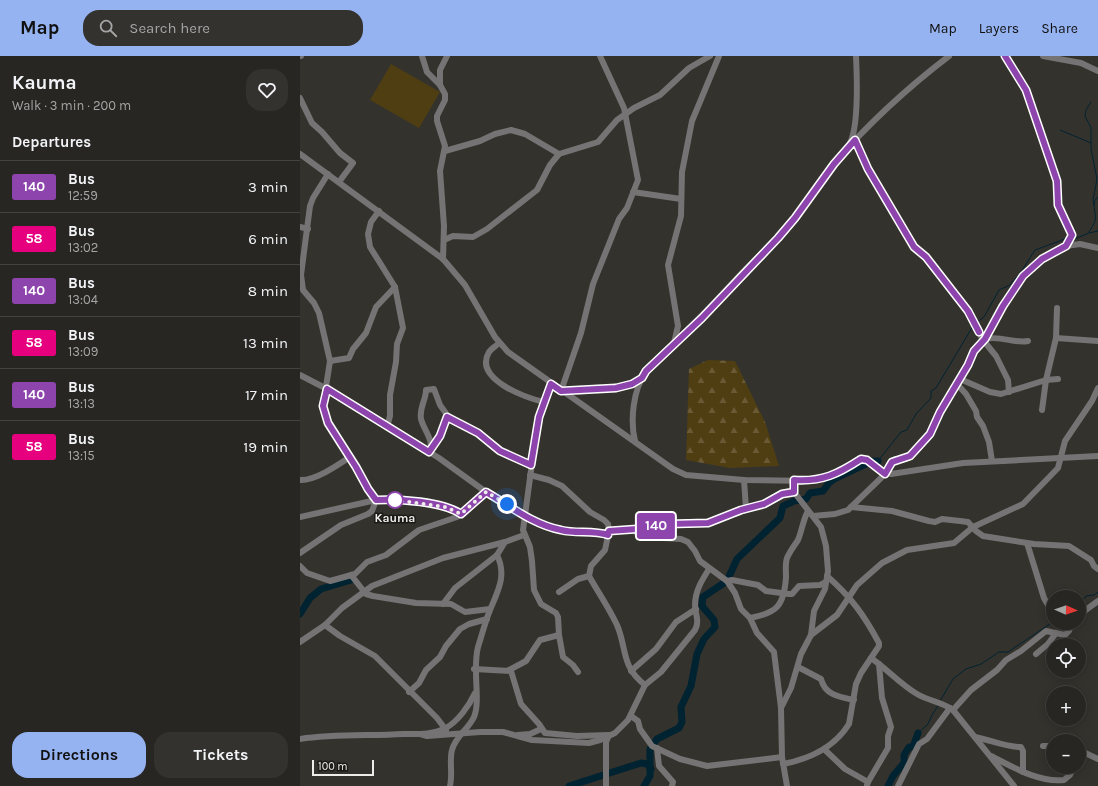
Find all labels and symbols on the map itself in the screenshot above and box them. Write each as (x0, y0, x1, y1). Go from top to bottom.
marker: Kauma (386, 491, 404, 509)
your location (497, 494, 517, 514)
place label: Kauma (375, 511, 415, 525)
line badge: 140 (633, 513, 679, 539)
north arrow (1046, 590, 1086, 630)
scale bar (312, 758, 374, 777)

